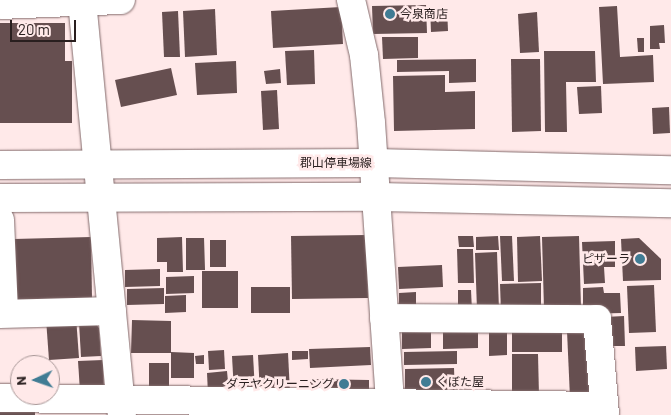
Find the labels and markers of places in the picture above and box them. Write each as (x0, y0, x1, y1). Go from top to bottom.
place label: 今泉商店 (400, 7, 448, 21)
marker: 今泉商店 (384, 8, 396, 20)
place label: ピザーラ (582, 252, 630, 266)
marker: ピザーラ (634, 253, 646, 265)
place label: くぼた屋 (436, 375, 484, 389)
marker: くぼた屋 (420, 376, 432, 388)
place label: ダテヤクリーニング (226, 377, 334, 391)
marker: ダテヤクリーニング (338, 378, 350, 390)

